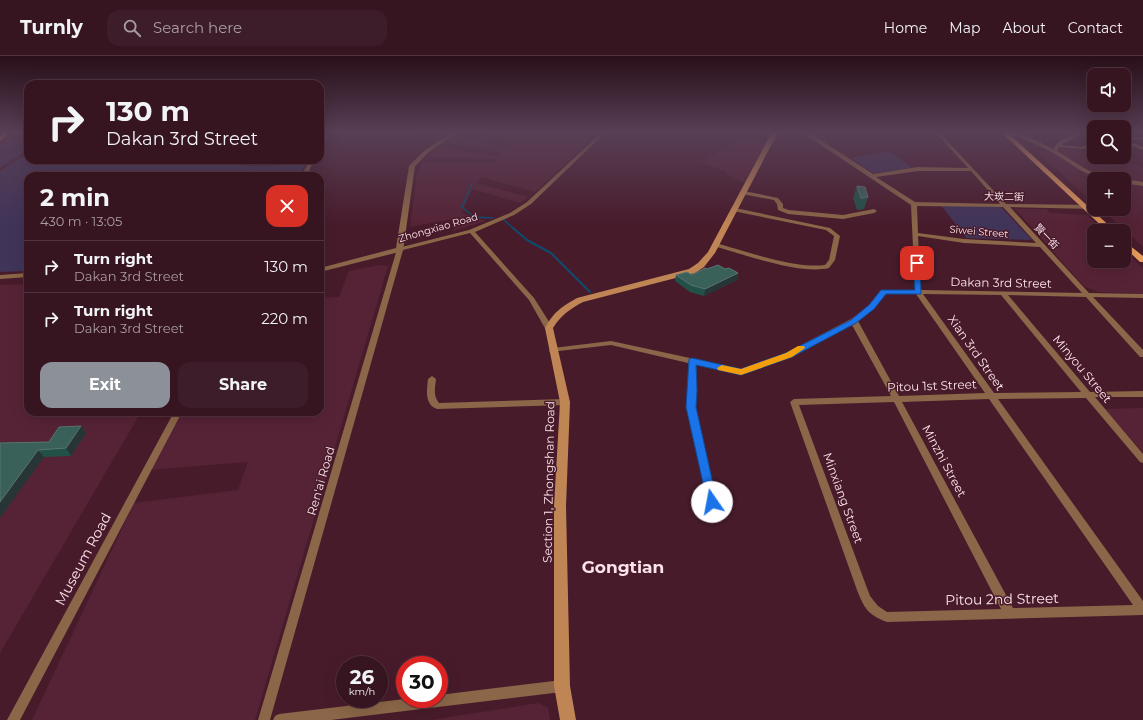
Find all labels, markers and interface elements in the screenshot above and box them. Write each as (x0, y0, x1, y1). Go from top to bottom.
search box (107, 10, 387, 46)
text: Turnly (20, 16, 83, 39)
icon: search (121, 17, 143, 39)
text: Search here (153, 18, 242, 37)
text: Home (884, 19, 927, 37)
text: Map (949, 19, 980, 37)
text: About (1002, 19, 1046, 37)
text: Contact (1068, 19, 1123, 37)
map controls (1087, 68, 1131, 268)
button: sound (1087, 68, 1131, 112)
text: 130 m (106, 94, 190, 128)
icon: right (40, 96, 92, 148)
button: search (1087, 120, 1131, 164)
text: Dakan 3rd Street (106, 128, 258, 150)
button: + (1087, 172, 1131, 216)
text: 2 min (40, 183, 110, 212)
button: close (266, 185, 308, 227)
street label: 大崁二街 (984, 190, 1024, 203)
street label: Zhongxiao Road (397, 210, 479, 245)
text: 430 m · 13:05 (40, 213, 122, 229)
street label: 賢一街 (1032, 221, 1062, 252)
street label: Siwei Street (949, 222, 1009, 241)
button: − (1087, 224, 1131, 268)
pin (900, 246, 934, 280)
text: Turn right (74, 249, 153, 268)
icon: arrive (906, 252, 928, 274)
icon: right (40, 256, 62, 278)
text: 130 m (264, 257, 308, 276)
text: Dakan 3rd Street (74, 268, 184, 284)
street label: Dakan 3rd Street (950, 274, 1052, 291)
text: Turn right (74, 301, 153, 320)
icon: right (40, 308, 62, 330)
text: 220 m (261, 309, 308, 328)
street label: Xian 3rd Street (945, 312, 1008, 393)
text: Dakan 3rd Street (74, 320, 184, 336)
street label: Minyou Street (1050, 332, 1115, 406)
button: Exit (40, 362, 170, 408)
button: Share (178, 362, 308, 408)
street label: Pitou 1st Street (887, 376, 977, 395)
street label: Section 1, Zhongshan Road (540, 401, 557, 563)
street label: Minzhi Street (919, 422, 970, 500)
street label: Ren'ai Road (303, 445, 338, 517)
street label: Minxiang Street (820, 450, 867, 545)
position arrow (691, 481, 733, 523)
street label: Museum Road (51, 509, 115, 609)
district label: Gongtian (582, 557, 664, 577)
street label: Pitou 2nd Street (945, 589, 1059, 609)
speed limit sign: 30 (396, 656, 448, 708)
text: 26 (350, 665, 374, 689)
text: km/h (349, 685, 375, 698)

